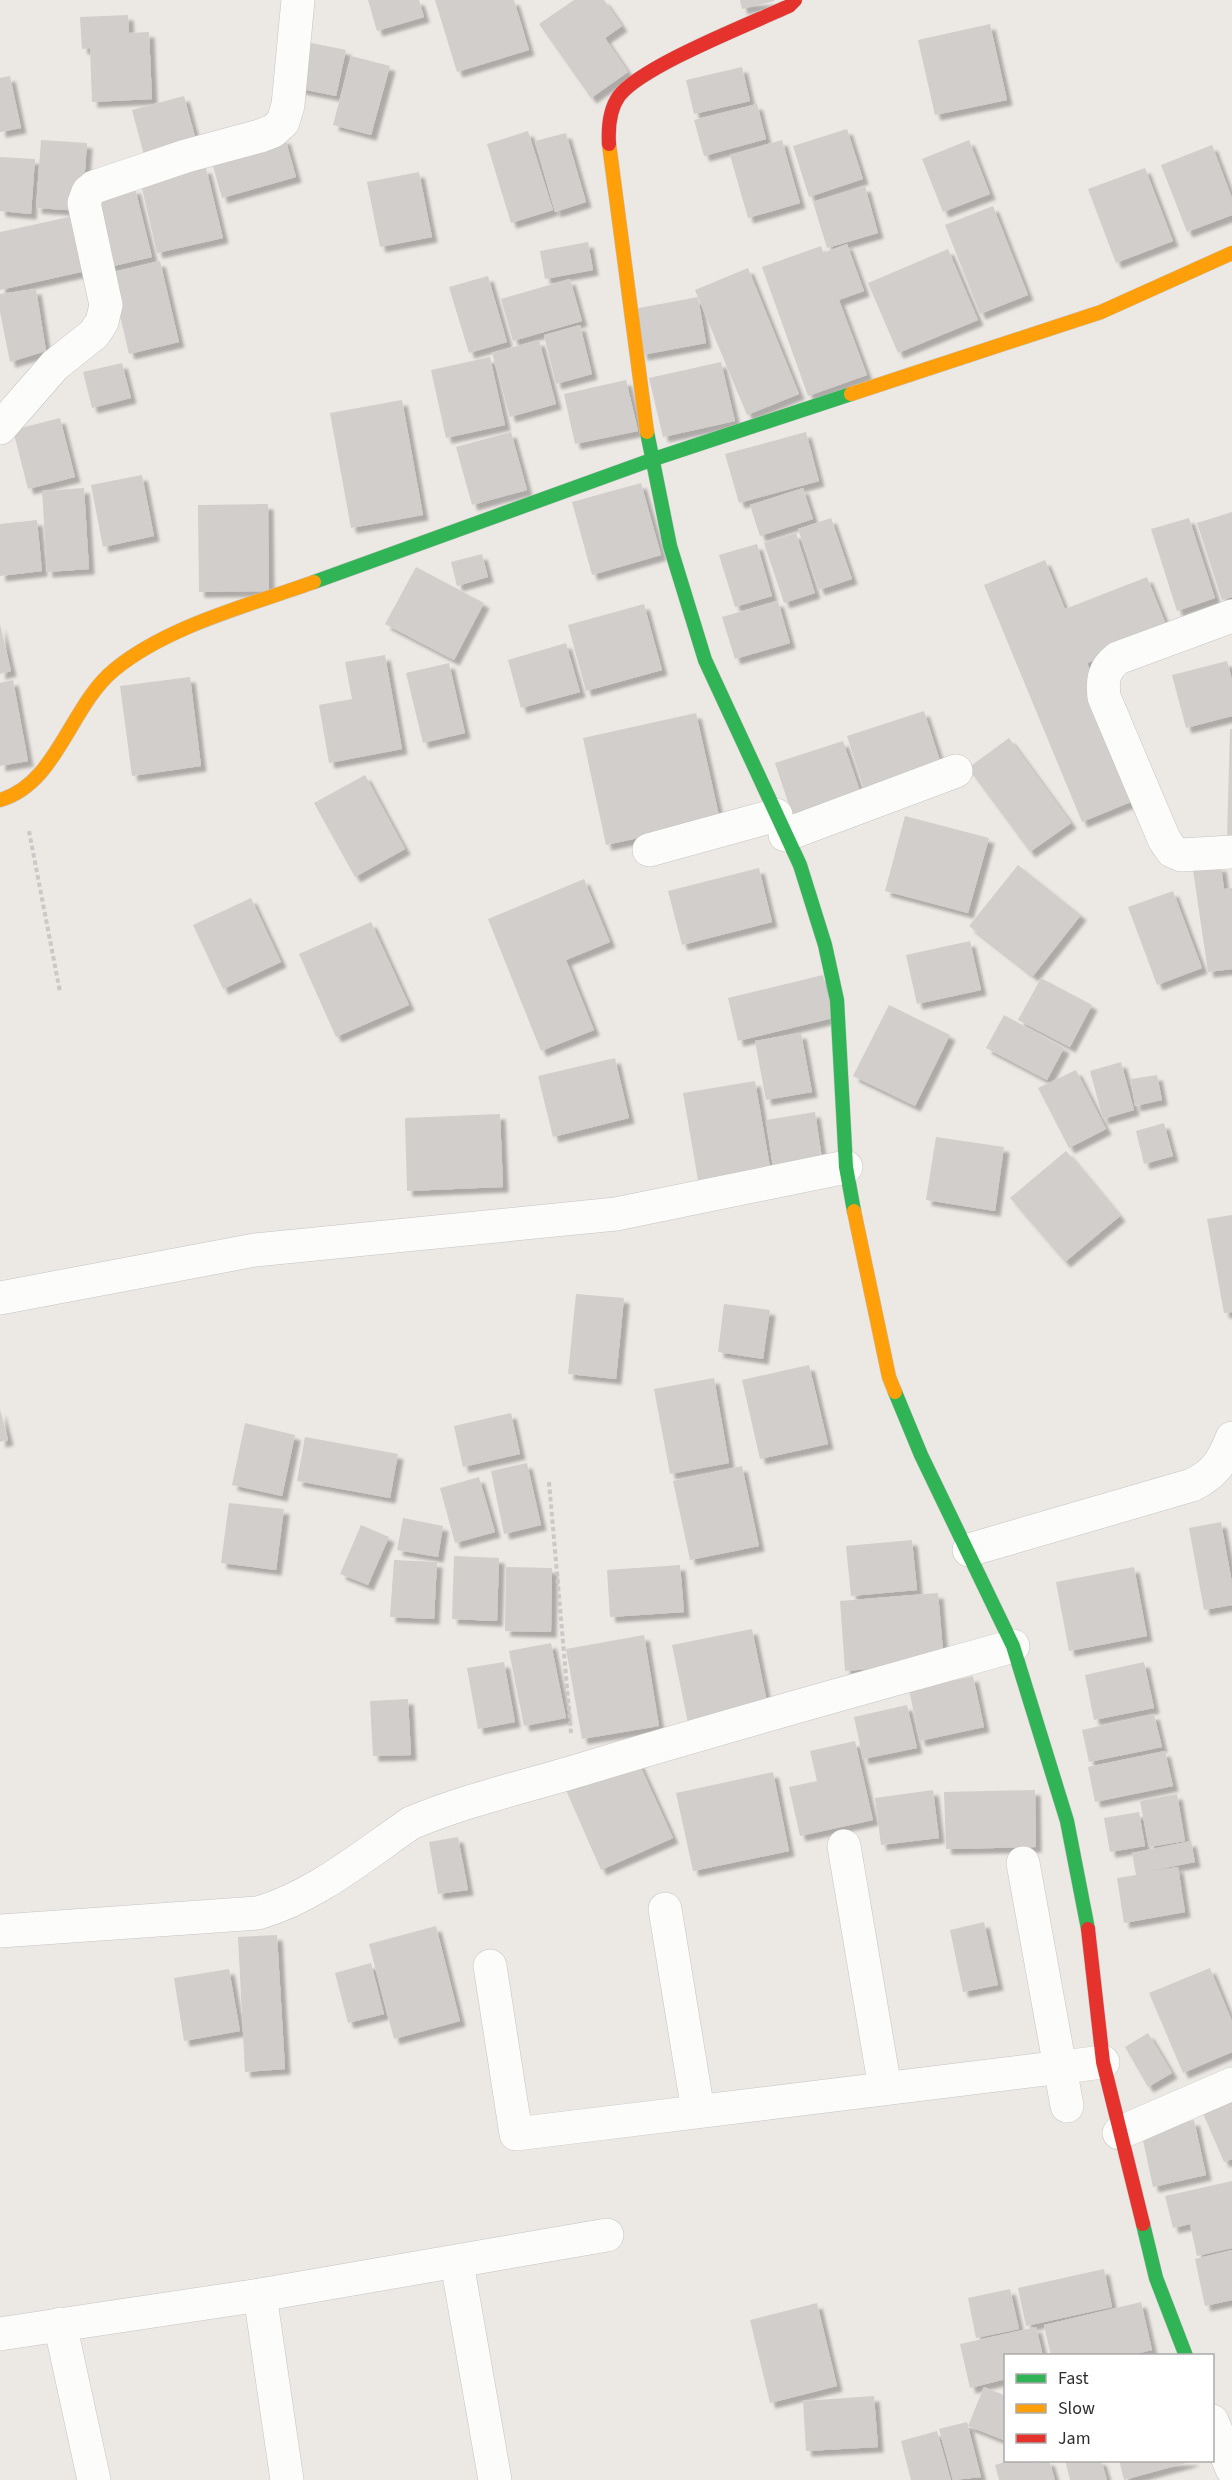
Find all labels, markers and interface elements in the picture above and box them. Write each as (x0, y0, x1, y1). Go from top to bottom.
legend (1004, 2354, 1214, 2462)
text: Fast (1058, 2366, 1089, 2391)
text: Slow (1058, 2396, 1095, 2421)
text: Jam (1058, 2426, 1091, 2451)

